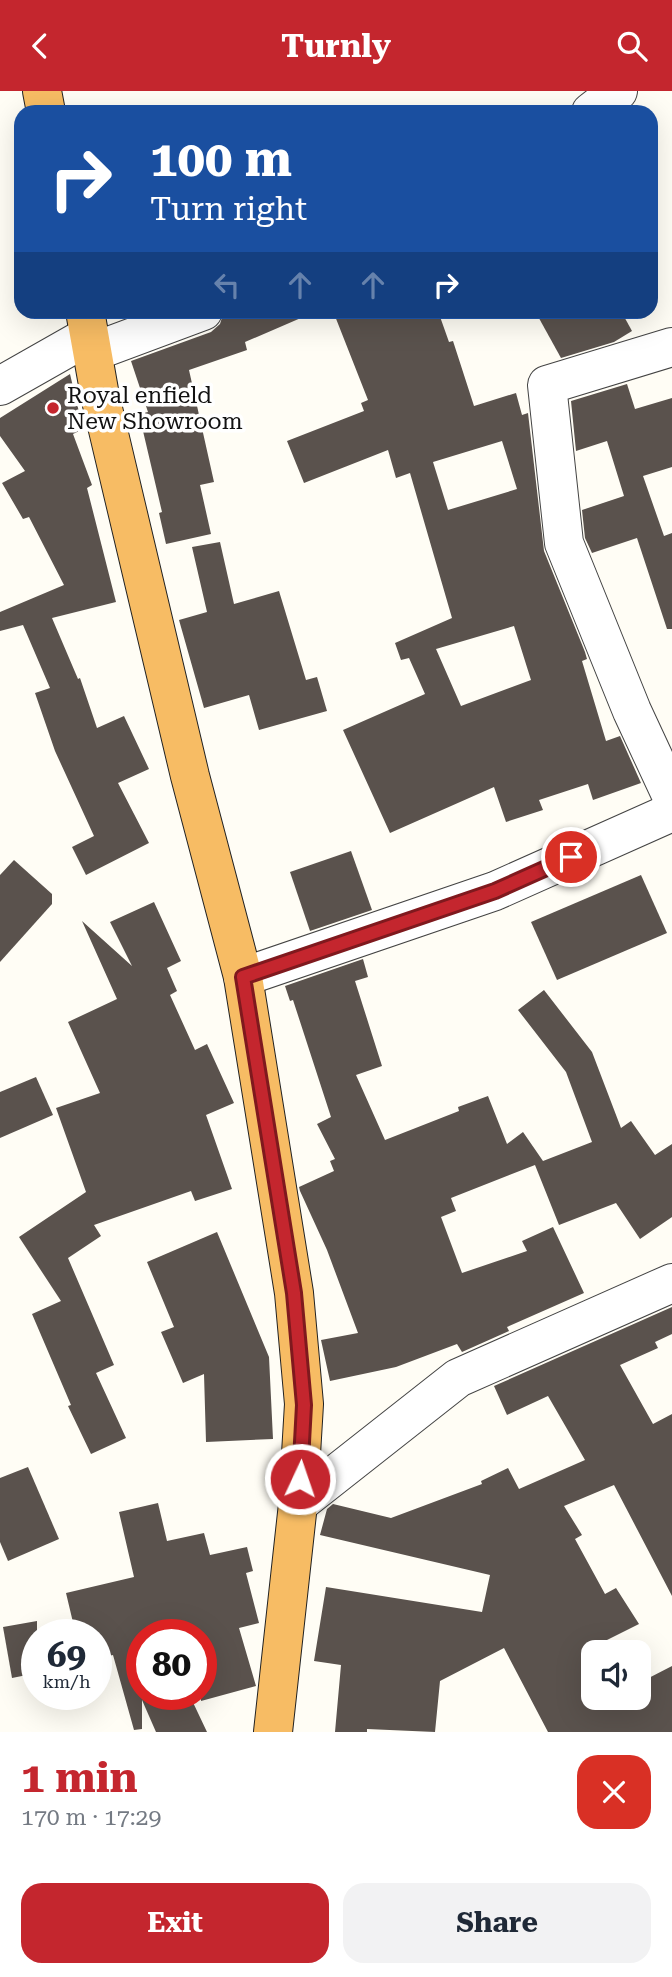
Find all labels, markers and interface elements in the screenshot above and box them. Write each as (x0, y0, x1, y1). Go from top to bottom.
icon: back (21, 27, 59, 65)
text: Turnly (281, 27, 391, 65)
icon: search (613, 27, 651, 65)
text: 100 m (150, 131, 292, 188)
icon: right (35, 133, 126, 224)
text: Turn right (150, 190, 307, 228)
icon: left (208, 266, 246, 304)
icon: ahead (281, 266, 319, 304)
icon: ahead (354, 266, 392, 304)
icon: right (427, 266, 465, 304)
place label: Royal enfield New Showroom (67, 382, 243, 435)
marker: Royal enfield New Showroom (45, 400, 61, 416)
pin (541, 827, 601, 887)
icon: arrive (552, 838, 590, 876)
position arrow (263, 1442, 337, 1516)
speed limit sign: 80 (126, 1619, 217, 1710)
text: 69 (47, 1635, 86, 1676)
map controls (581, 1640, 651, 1710)
button: sound (581, 1640, 651, 1710)
text: km/h (42, 1671, 91, 1692)
text: 1 min (21, 1753, 138, 1802)
button: close (577, 1755, 651, 1829)
text: 170 m · 17:29 (21, 1804, 161, 1831)
button: Exit (21, 1883, 329, 1963)
button: Share (343, 1883, 651, 1963)

